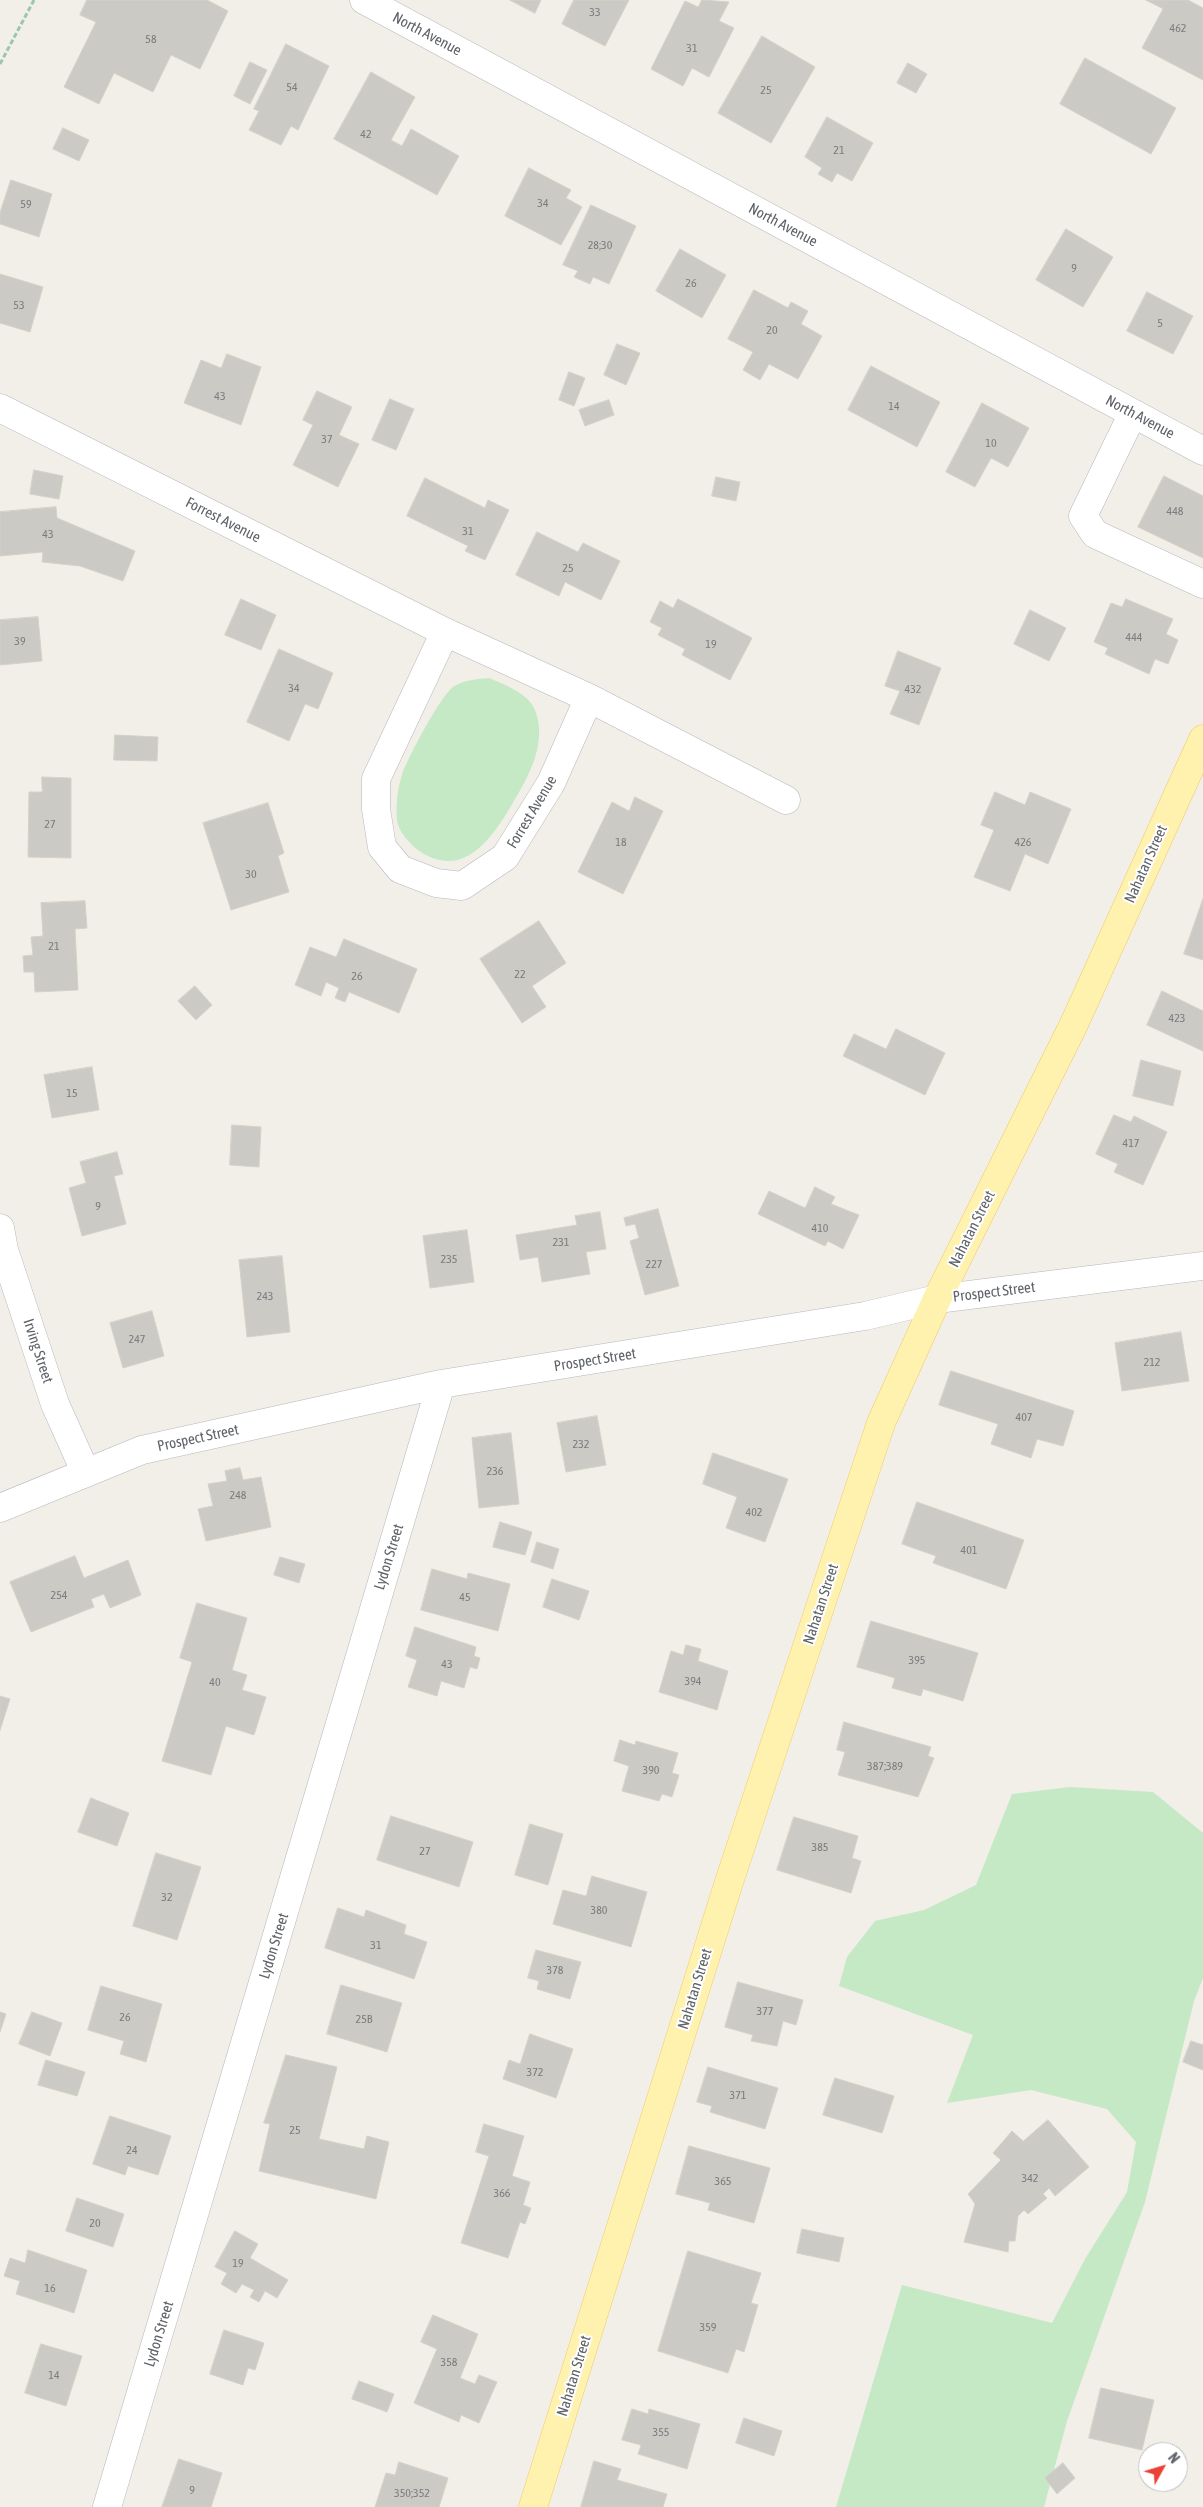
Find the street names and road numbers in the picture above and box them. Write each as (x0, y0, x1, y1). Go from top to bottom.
street label: North Avenue (390, 8, 464, 60)
street label: North Avenue (746, 199, 820, 251)
street label: North Avenue (1103, 391, 1177, 443)
street label: Forrest Avenue (183, 493, 263, 547)
street label: Forrest Avenue (503, 772, 561, 852)
street label: Nahatan Street (1121, 822, 1171, 906)
street label: Nahatan Street (945, 1188, 999, 1270)
street label: Prospect Street (952, 1278, 1036, 1306)
street label: Irving Street (19, 1317, 57, 1385)
street label: Prospect Street (553, 1345, 637, 1375)
street label: Prospect Street (156, 1421, 240, 1455)
street label: Lydon Street (370, 1522, 408, 1592)
street label: Nahatan Street (800, 1561, 842, 1647)
street label: Lydon Street (255, 1911, 293, 1981)
street label: Nahatan Street (674, 1946, 716, 2032)
street label: Lydon Street (140, 2299, 178, 2369)
street label: Nahatan Street (553, 2333, 595, 2419)

